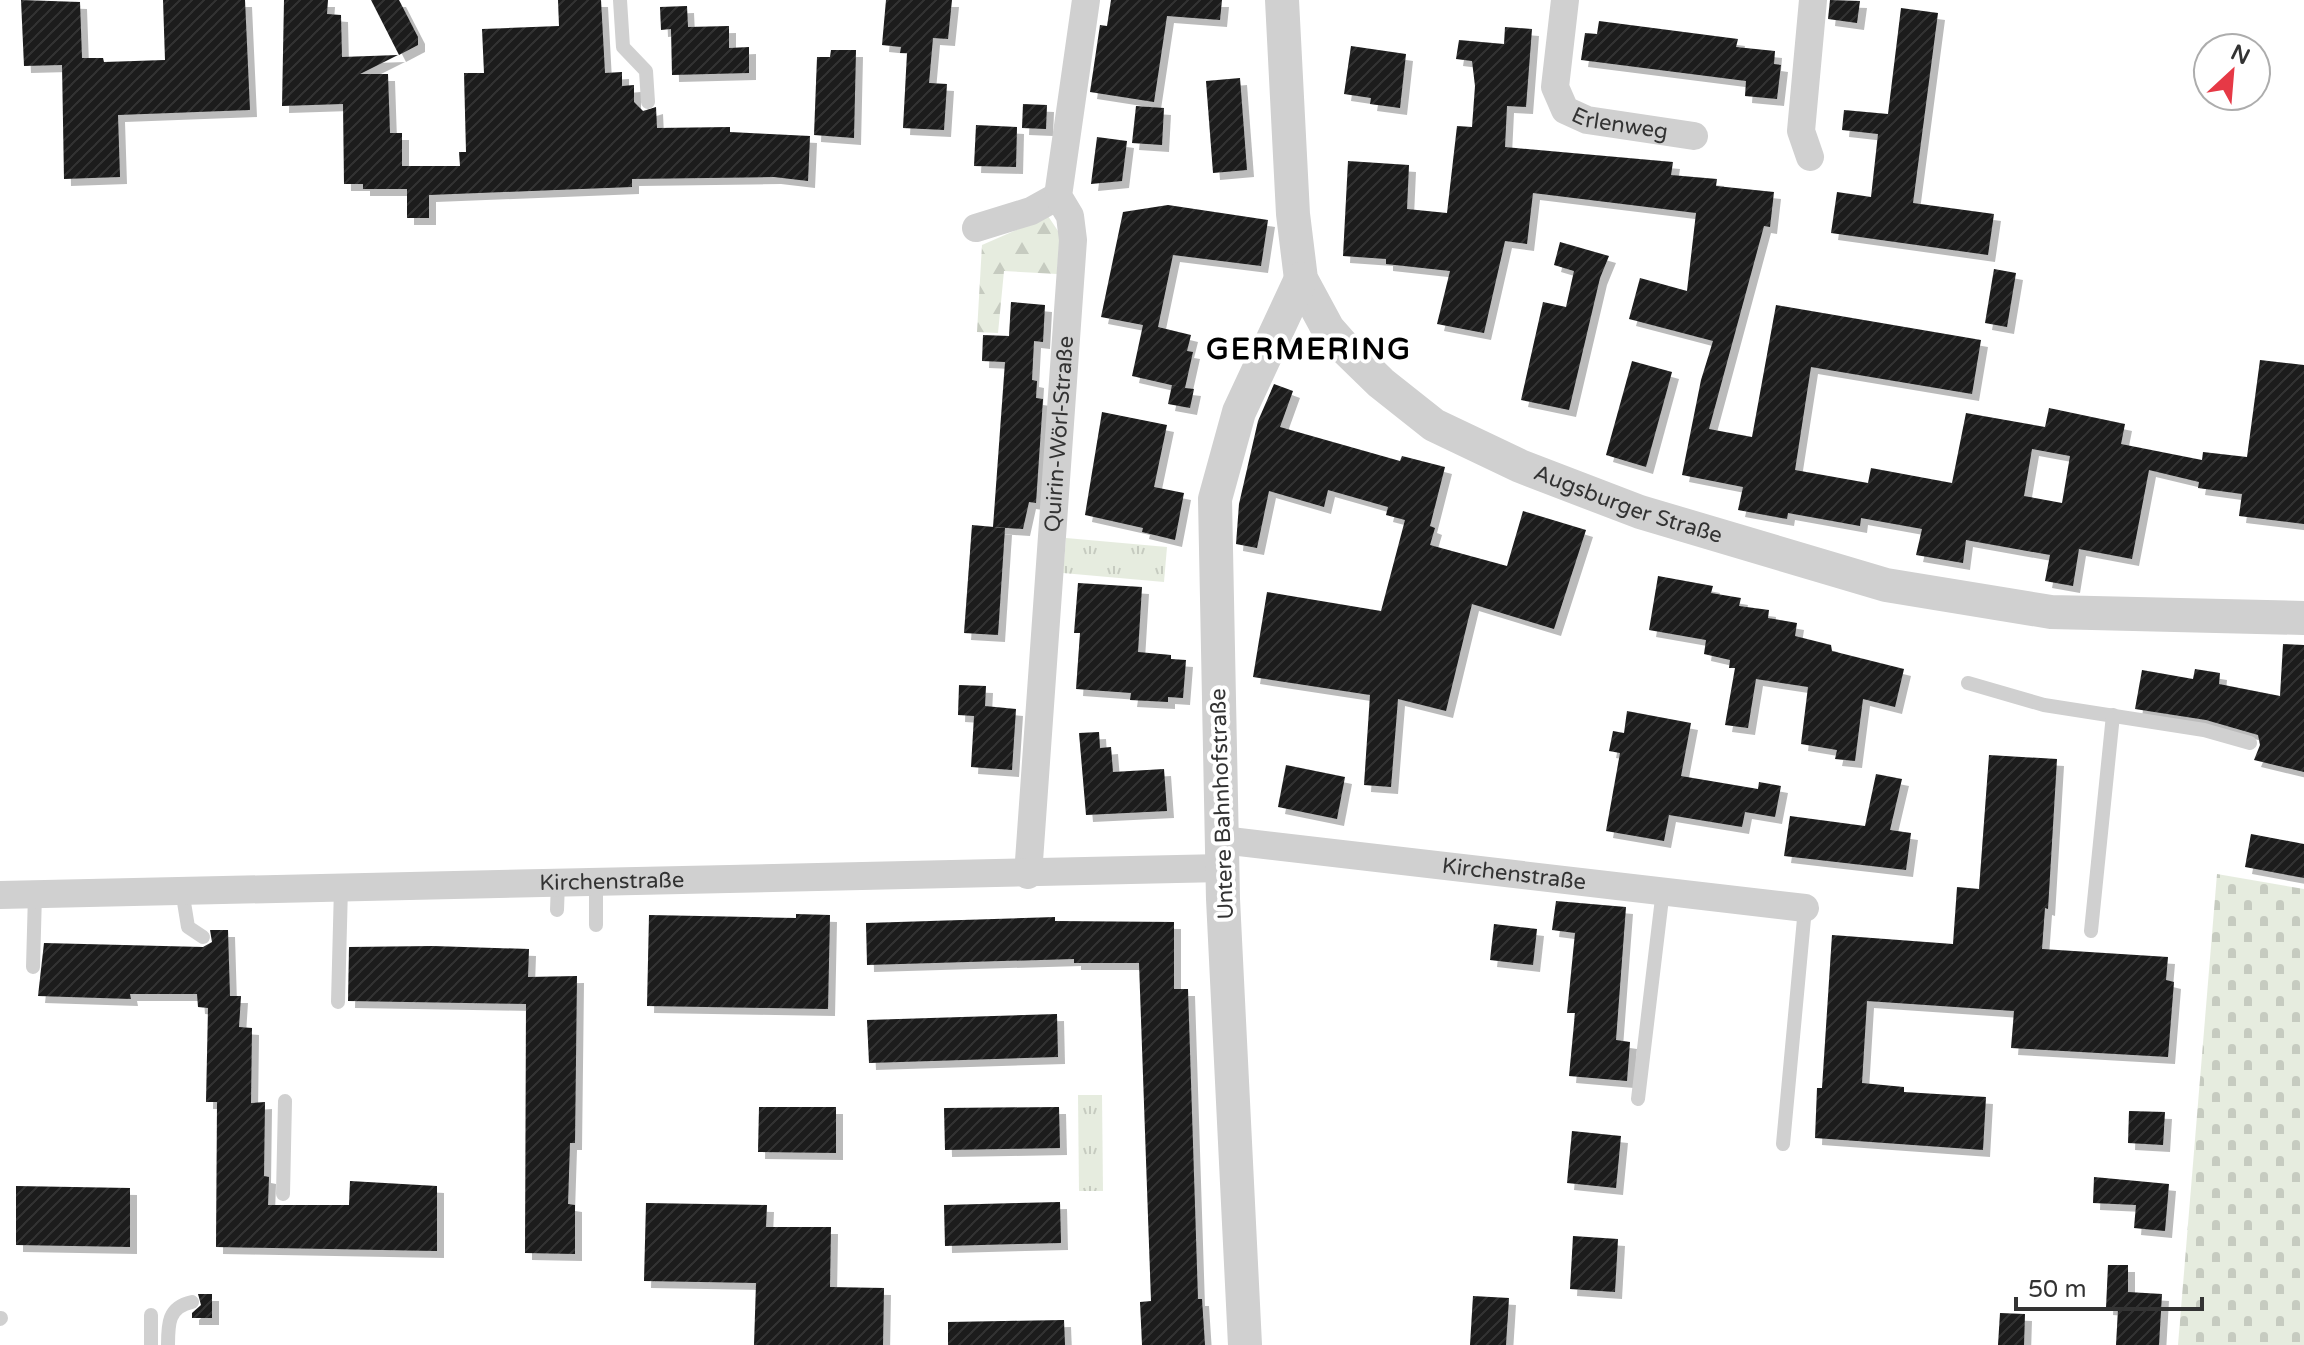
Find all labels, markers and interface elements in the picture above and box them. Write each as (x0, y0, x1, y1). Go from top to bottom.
north arrow (2192, 32, 2272, 112)
text: N (2227, 39, 2254, 70)
street label: Erlenweg (1568, 102, 1670, 145)
district label: GERMERING (1206, 331, 1412, 368)
street label: Quirin-Wörl-Straße (1039, 335, 1079, 533)
street label: Augsburger Straße (1530, 460, 1725, 549)
street label: Untere Bahnhofstraße (1205, 688, 1239, 920)
street label: Kirchenstraße (1441, 853, 1587, 895)
street label: Kirchenstraße (539, 867, 685, 896)
scale bar (2016, 1261, 2202, 1311)
text: 50 m (2028, 1275, 2086, 1304)

